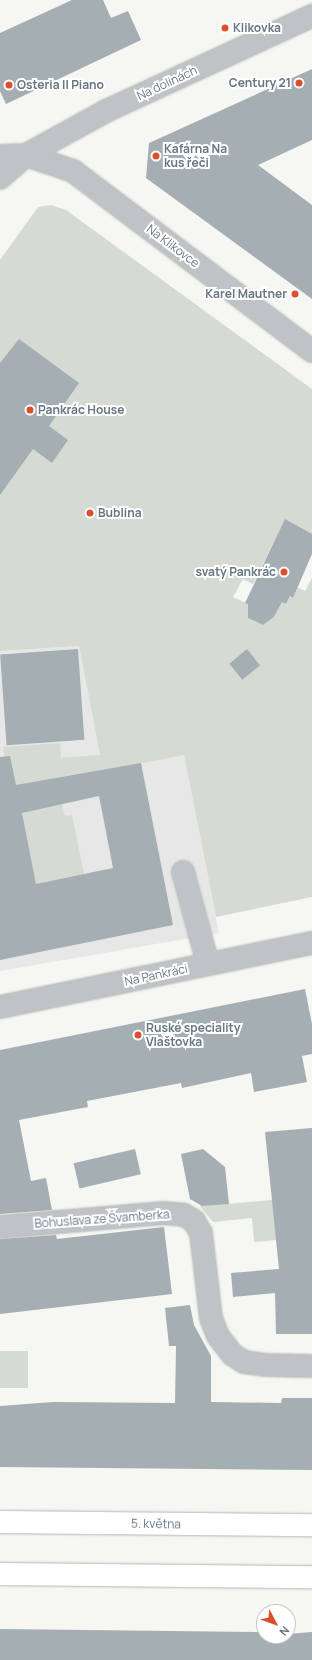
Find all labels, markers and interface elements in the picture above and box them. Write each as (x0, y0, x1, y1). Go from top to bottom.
place label: Klikovka (233, 21, 281, 35)
marker: Klikovka (220, 23, 230, 33)
street label: Na dolinách (135, 63, 199, 103)
place label: Century 21 (229, 76, 291, 90)
place label: Osteria Il Piano (17, 78, 104, 92)
marker: Century 21 (294, 78, 304, 88)
marker: Osteria Il Piano (4, 80, 14, 90)
place label: Kafárna Na kus řeči (164, 142, 227, 170)
marker: Kafárna Na kus řeči (151, 151, 161, 161)
street label: Na Klikovce (144, 222, 202, 270)
place label: Karel Mautner (205, 287, 287, 301)
marker: Karel Mautner (290, 289, 300, 299)
place label: Pankrác House (38, 403, 125, 417)
marker: Pankrác House (25, 405, 35, 415)
place label: Bublina (98, 506, 142, 520)
marker: Bublina (85, 508, 95, 518)
place label: svatý Pankrác (196, 565, 276, 579)
marker: svatý Pankrác (279, 567, 289, 577)
street label: Na Pankráci (123, 961, 189, 989)
place label: Ruské speciality Vlaštovka (146, 1021, 240, 1049)
marker: Ruské speciality Vlaštovka (133, 1030, 143, 1040)
street label: Bohuslava ze Švamberka (34, 1207, 170, 1231)
street label: 5. května (131, 1516, 181, 1532)
north arrow (256, 1604, 296, 1644)
text: N (276, 1624, 293, 1639)

